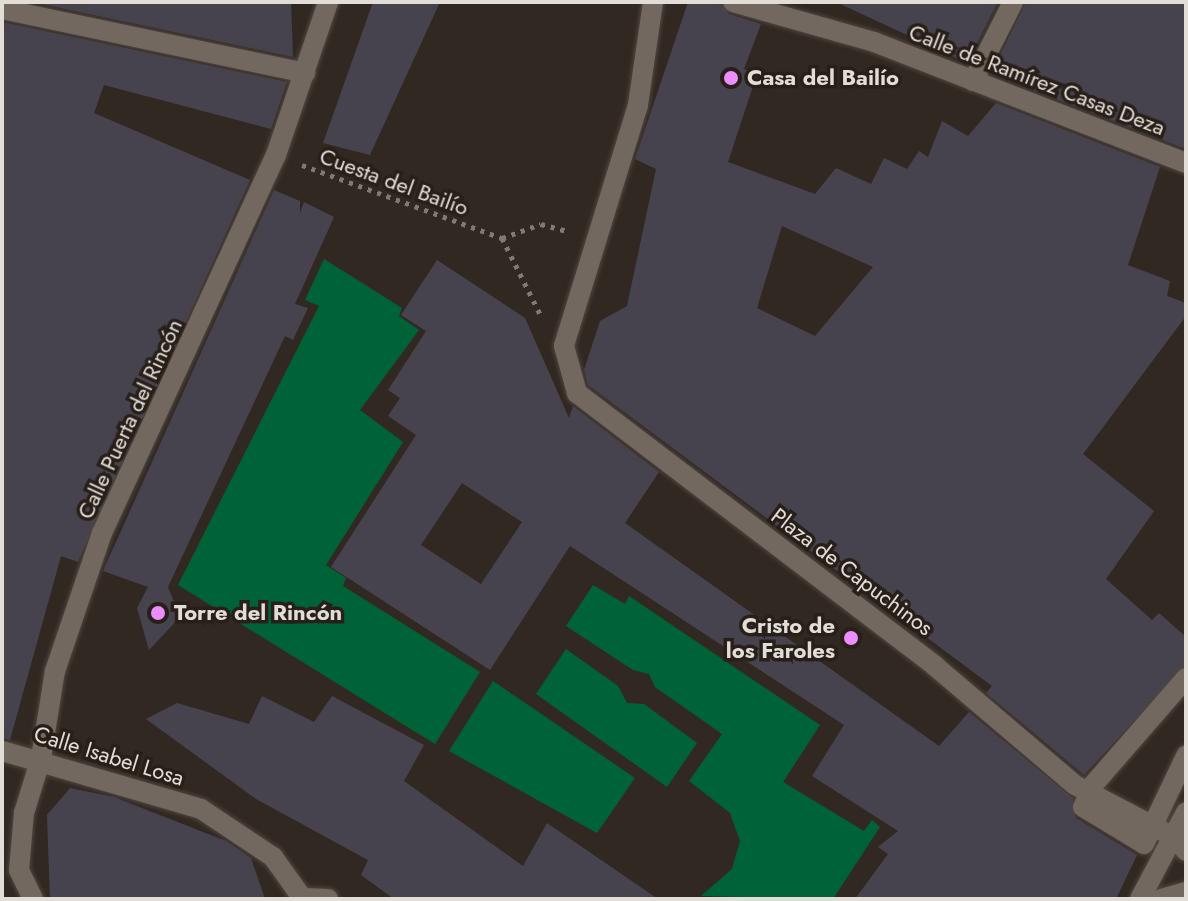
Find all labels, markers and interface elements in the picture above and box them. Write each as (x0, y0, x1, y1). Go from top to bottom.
street label: Calle de Ramírez Casas Deza (905, 19, 1169, 141)
place label: Casa del Bailío (747, 65, 899, 91)
marker: Casa del Bailío (722, 69, 740, 87)
street label: Cuesta del Bailío (316, 143, 472, 221)
street label: Calle Puerta del Rincón (72, 315, 188, 523)
street label: Plaza de Capuchinos (766, 503, 938, 641)
place label: Torre del Rincón (174, 600, 342, 626)
marker: Torre del Rincón (149, 604, 167, 622)
place label: Cristo de los Faroles (726, 612, 835, 664)
marker: Cristo de los Faroles (842, 629, 860, 647)
street label: Calle Isabel Losa (31, 721, 187, 791)

